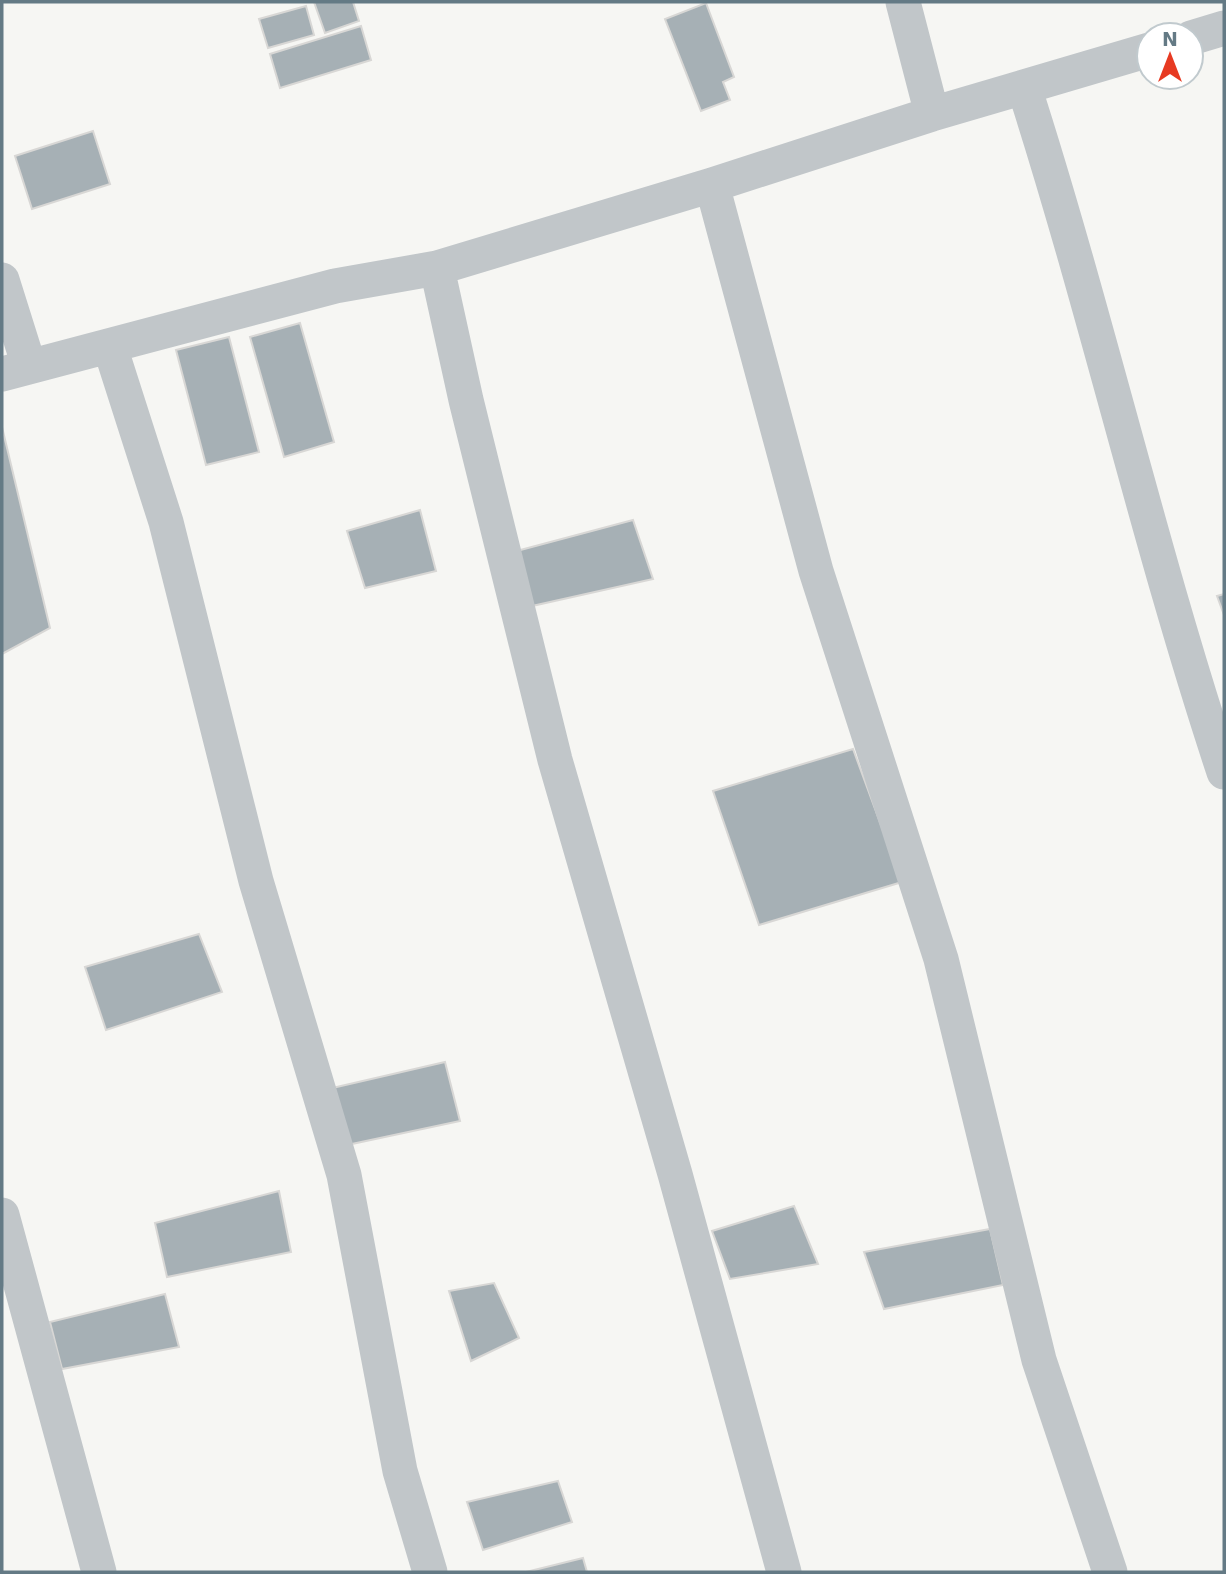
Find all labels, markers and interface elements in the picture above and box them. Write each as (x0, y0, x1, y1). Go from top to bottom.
north arrow (1135, 21, 1205, 91)
text: N (1162, 28, 1178, 50)

